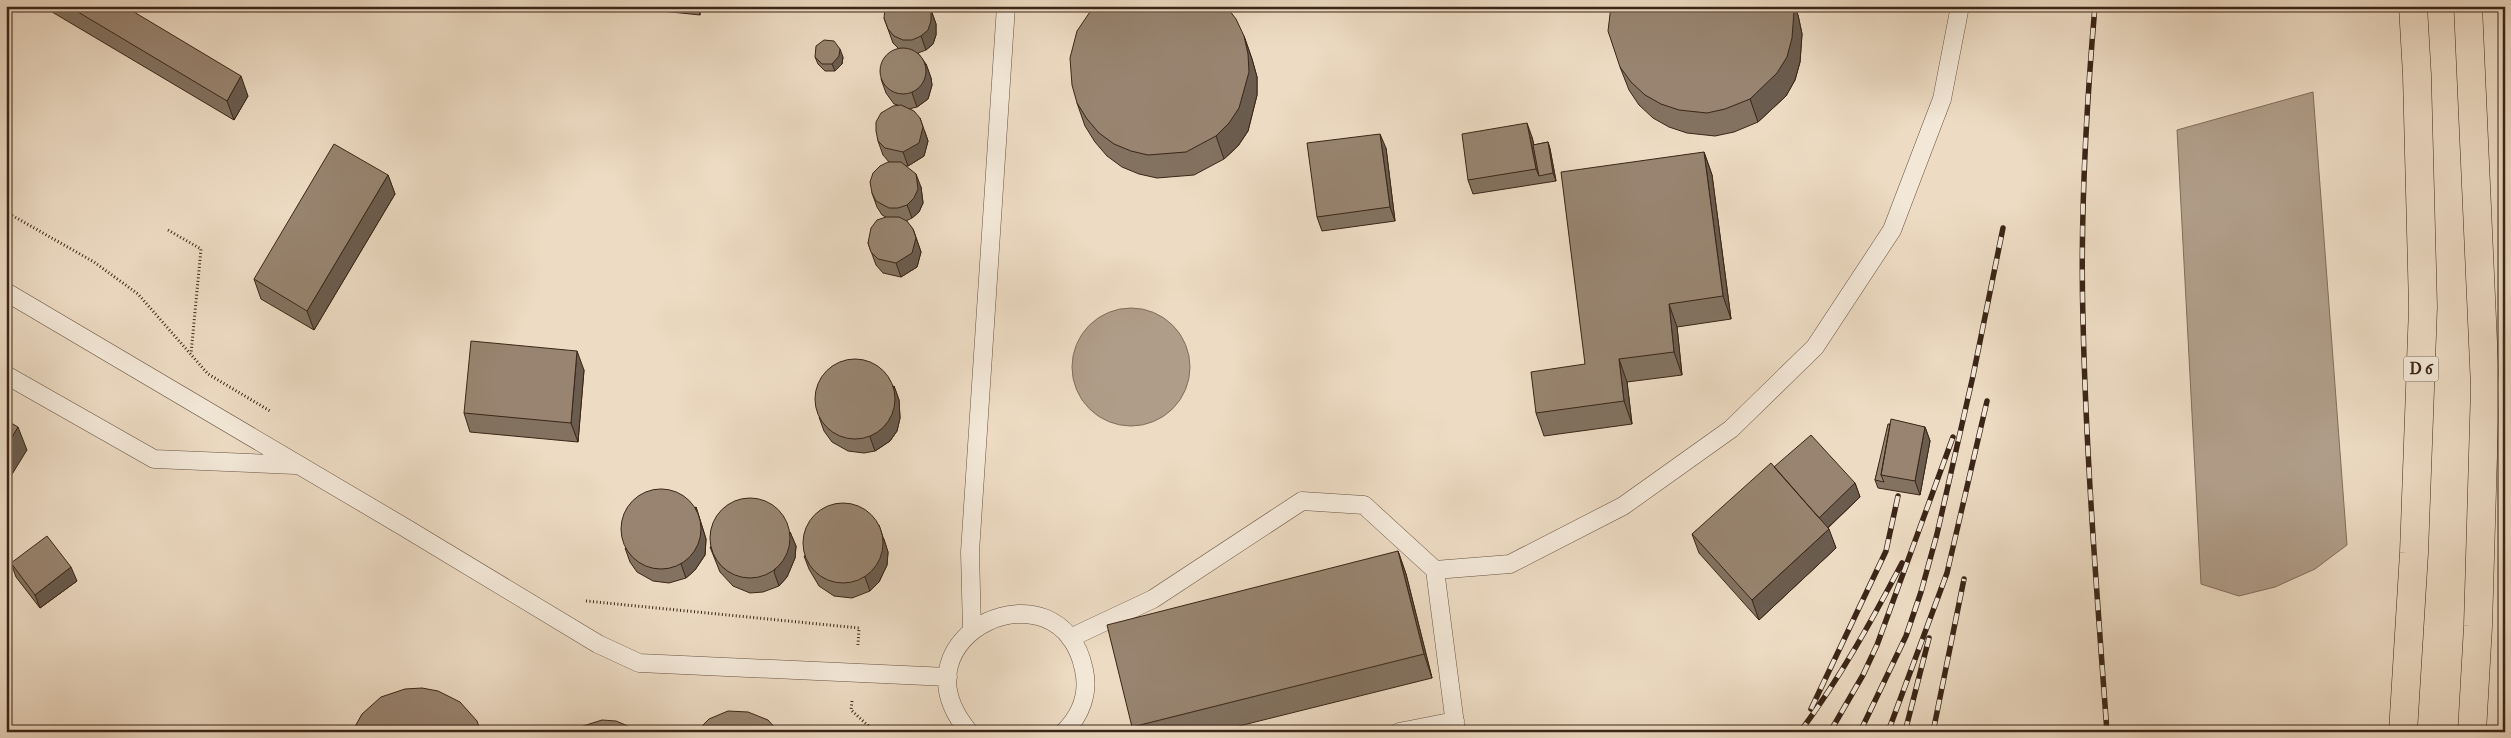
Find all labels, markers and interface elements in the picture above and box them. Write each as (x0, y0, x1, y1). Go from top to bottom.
road number: D 6 (2404, 356, 2438, 382)

